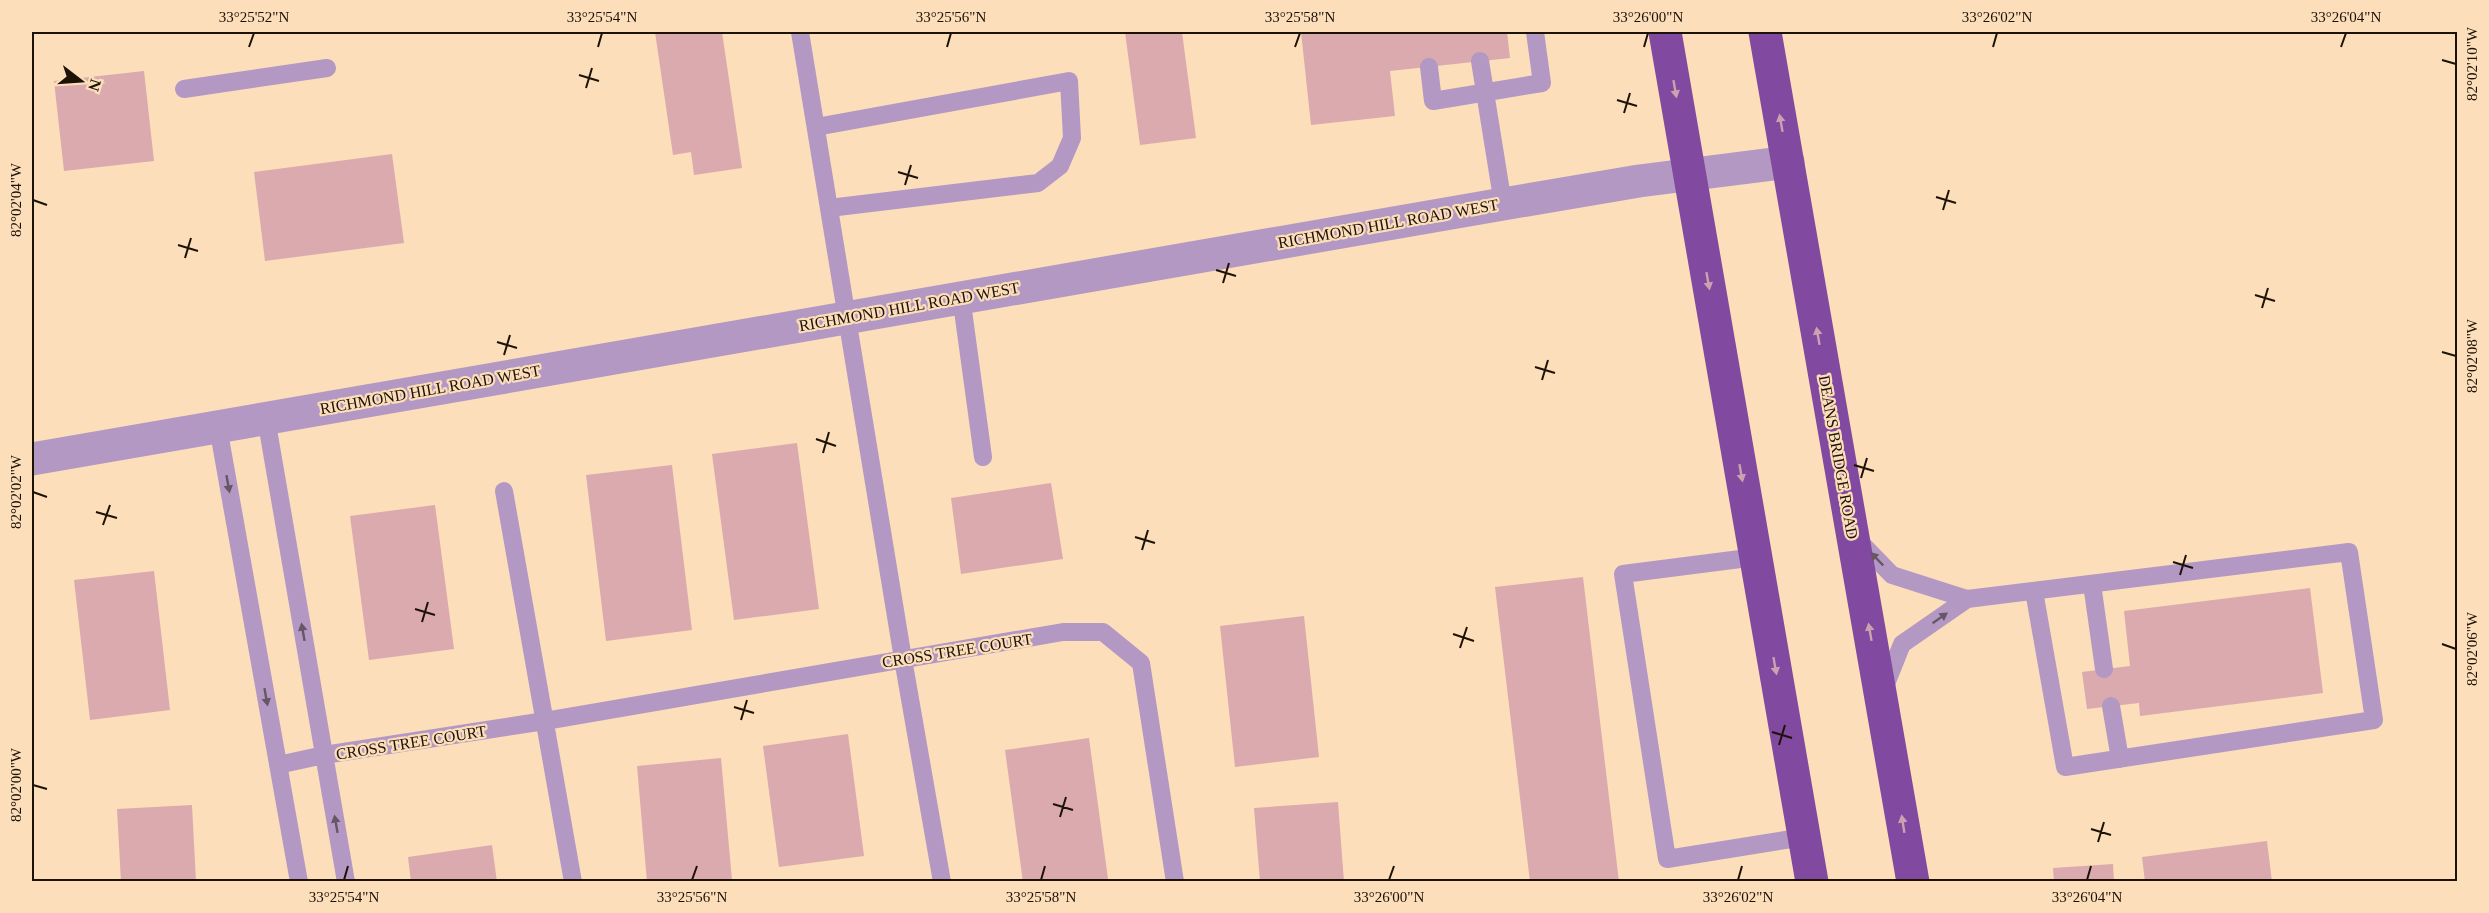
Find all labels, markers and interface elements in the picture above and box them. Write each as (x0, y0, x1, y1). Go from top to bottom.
text: 33°25'52"N (219, 9, 289, 25)
text: 33°25'54"N (567, 9, 637, 25)
text: 33°25'56"N (916, 9, 986, 25)
text: 33°25'58"N (1265, 9, 1335, 25)
text: 33°26'00"N (1613, 9, 1683, 25)
text: 33°26'02"N (1962, 9, 2032, 25)
text: 33°26'04"N (2311, 9, 2381, 25)
text: 82°02'10"W (2464, 26, 2480, 101)
north arrow (51, 51, 111, 111)
text: N (85, 77, 105, 94)
one-way arrow (1670, 80, 1679, 99)
one-way arrow (1776, 114, 1785, 133)
text: 82°02'04"W (8, 162, 24, 237)
street label: RICHMOND HILL ROAD WEST (1277, 196, 1500, 251)
one-way arrow (1704, 272, 1713, 291)
street label: RICHMOND HILL ROAD WEST (798, 279, 1021, 334)
text: 82°02'08"W (2464, 318, 2480, 393)
one-way arrow (1813, 327, 1822, 346)
street label: RICHMOND HILL ROAD WEST (319, 362, 542, 417)
street label: DEANS BRIDGE ROAD (1816, 374, 1861, 540)
text: 82°02'02"W (8, 454, 24, 529)
one-way arrow (1737, 464, 1746, 483)
one-way arrow (224, 475, 233, 494)
one-way arrow (1870, 553, 1884, 567)
text: 82°02'06"W (2464, 611, 2480, 686)
one-way arrow (1932, 612, 1948, 624)
one-way arrow (298, 622, 307, 641)
one-way arrow (1865, 622, 1874, 641)
street label: CROSS TREE COURT (881, 630, 1034, 671)
one-way arrow (1771, 656, 1780, 675)
one-way arrow (262, 688, 271, 707)
street label: CROSS TREE COURT (335, 722, 488, 763)
text: 82°02'00"W (8, 747, 24, 822)
one-way arrow (331, 814, 340, 833)
one-way arrow (1899, 814, 1908, 833)
text: 33°25'54"N (309, 889, 379, 905)
text: 33°25'56"N (657, 889, 727, 905)
text: 33°25'58"N (1006, 889, 1076, 905)
text: 33°26'00"N (1354, 889, 1424, 905)
text: 33°26'02"N (1703, 889, 1773, 905)
text: 33°26'04"N (2052, 889, 2122, 905)

